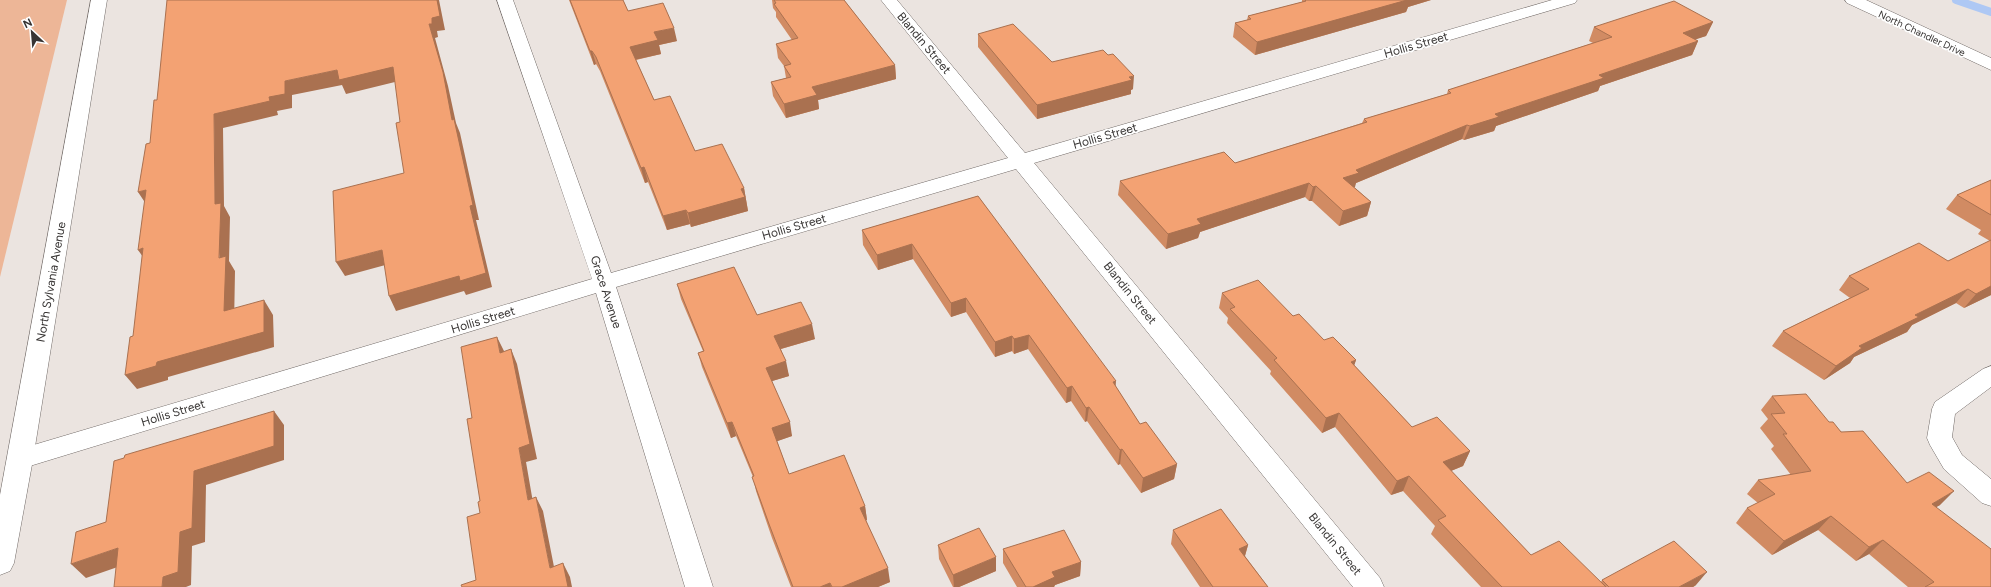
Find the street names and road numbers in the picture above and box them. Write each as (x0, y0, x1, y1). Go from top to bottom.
street label: North Chandler Drive (1876, 8, 1968, 60)
street label: Blandin Street (894, 9, 954, 77)
street label: Hollis Street (1382, 29, 1450, 61)
street label: Hollis Street (1071, 120, 1139, 152)
street label: Hollis Street (760, 211, 828, 243)
street label: North Sylvania Avenue (33, 220, 69, 343)
street label: Grace Avenue (588, 254, 625, 331)
street label: Blandin Street (1101, 259, 1160, 327)
street label: Hollis Street (449, 303, 517, 336)
street label: Hollis Street (139, 396, 207, 429)
street label: Blandin Street (1306, 510, 1365, 578)

